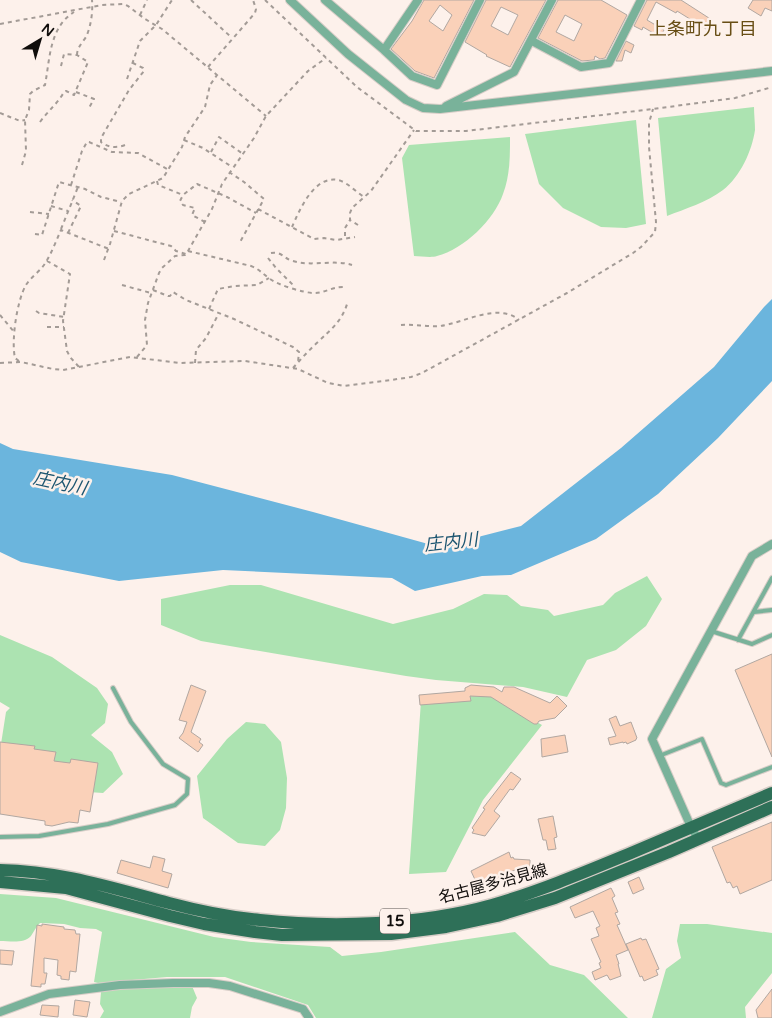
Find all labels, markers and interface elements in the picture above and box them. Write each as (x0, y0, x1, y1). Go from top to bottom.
north arrow (15, 15, 65, 65)
district label: 上条町九丁目 (649, 18, 757, 40)
text: N (38, 20, 57, 40)
water label: 庄内川 (31, 467, 91, 500)
water label: 庄内川 (423, 528, 481, 556)
street label: 名古屋多治見線 (436, 860, 550, 908)
road number: 15 (380, 908, 410, 934)

